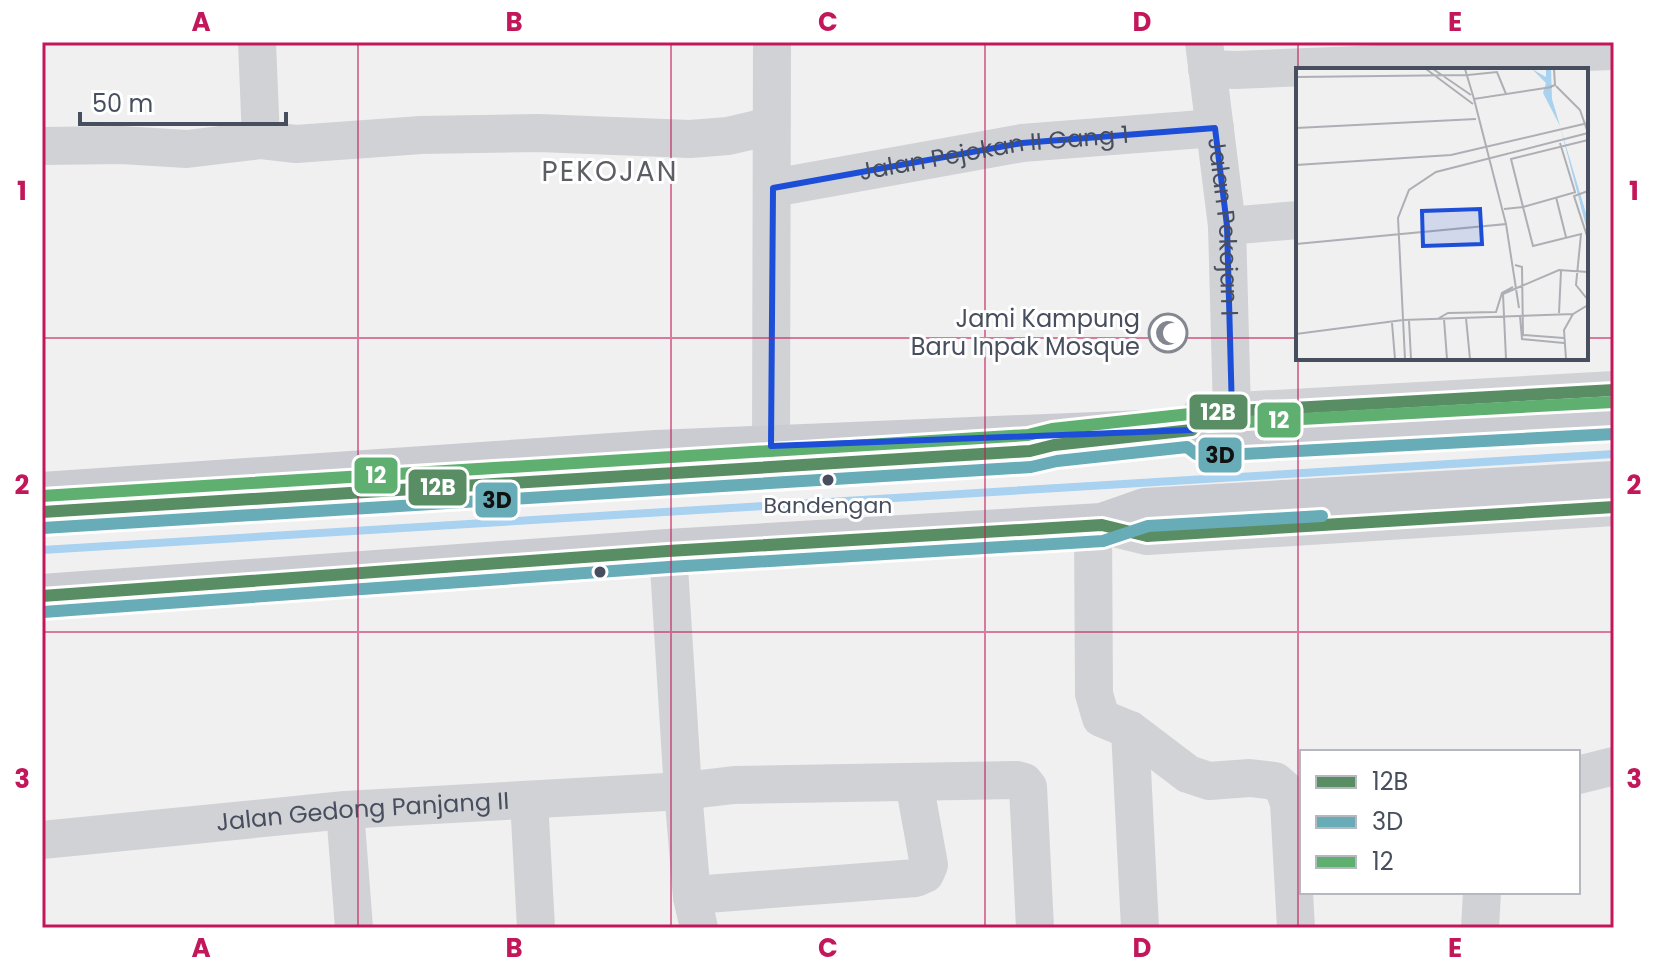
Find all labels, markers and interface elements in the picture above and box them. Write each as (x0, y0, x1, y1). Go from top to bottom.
text: A (191, 4, 211, 40)
text: B (505, 4, 523, 40)
text: C (818, 4, 838, 40)
text: D (1133, 4, 1152, 40)
text: E (1448, 4, 1462, 40)
inset map (1296, 68, 1588, 360)
scale bar (80, 76, 286, 126)
text: 50 m (92, 87, 153, 120)
street label: Jalan Pejokan II Gang 1 (856, 118, 1130, 188)
street label: Jalan Pekojan I (1200, 135, 1246, 317)
district label: PEKOJAN (542, 152, 678, 191)
text: 1 (17, 173, 27, 209)
text: 1 (1629, 173, 1639, 209)
place label: Jami Kampung Baru Inpak Mosque (911, 302, 1140, 363)
mosque icon: Jami Kampung Baru Inpak Mosque (1147, 312, 1189, 354)
line badge: 12B (1188, 393, 1249, 431)
text: 12B (1200, 397, 1236, 428)
line badge: 12 (1256, 401, 1302, 439)
text: 12 (1269, 405, 1289, 436)
line badge: 3D (1197, 436, 1243, 474)
text: 3D (1205, 440, 1235, 471)
line badge: 12 (353, 456, 399, 495)
text: 12 (366, 460, 386, 491)
text: 2 (15, 467, 30, 503)
text: 2 (1627, 467, 1642, 503)
line badge: 12B (407, 468, 468, 507)
text: 12B (420, 472, 456, 503)
marker: Bandengan (820, 472, 836, 488)
line badge: 3D (474, 481, 519, 519)
text: 3D (482, 485, 512, 516)
place label: Bandengan (764, 490, 892, 521)
unlabelled marker (592, 564, 608, 580)
legend (1300, 750, 1580, 894)
text: 3 (14, 761, 30, 797)
text: 3 (1626, 761, 1642, 797)
text: 12B (1372, 765, 1408, 798)
street label: Jalan Gedong Panjang II (215, 784, 510, 839)
text: 3D (1372, 805, 1403, 838)
text: 12 (1372, 845, 1393, 878)
text: A (191, 930, 211, 966)
text: B (505, 930, 523, 966)
text: C (818, 930, 838, 966)
text: D (1133, 930, 1152, 966)
text: E (1448, 930, 1462, 966)

